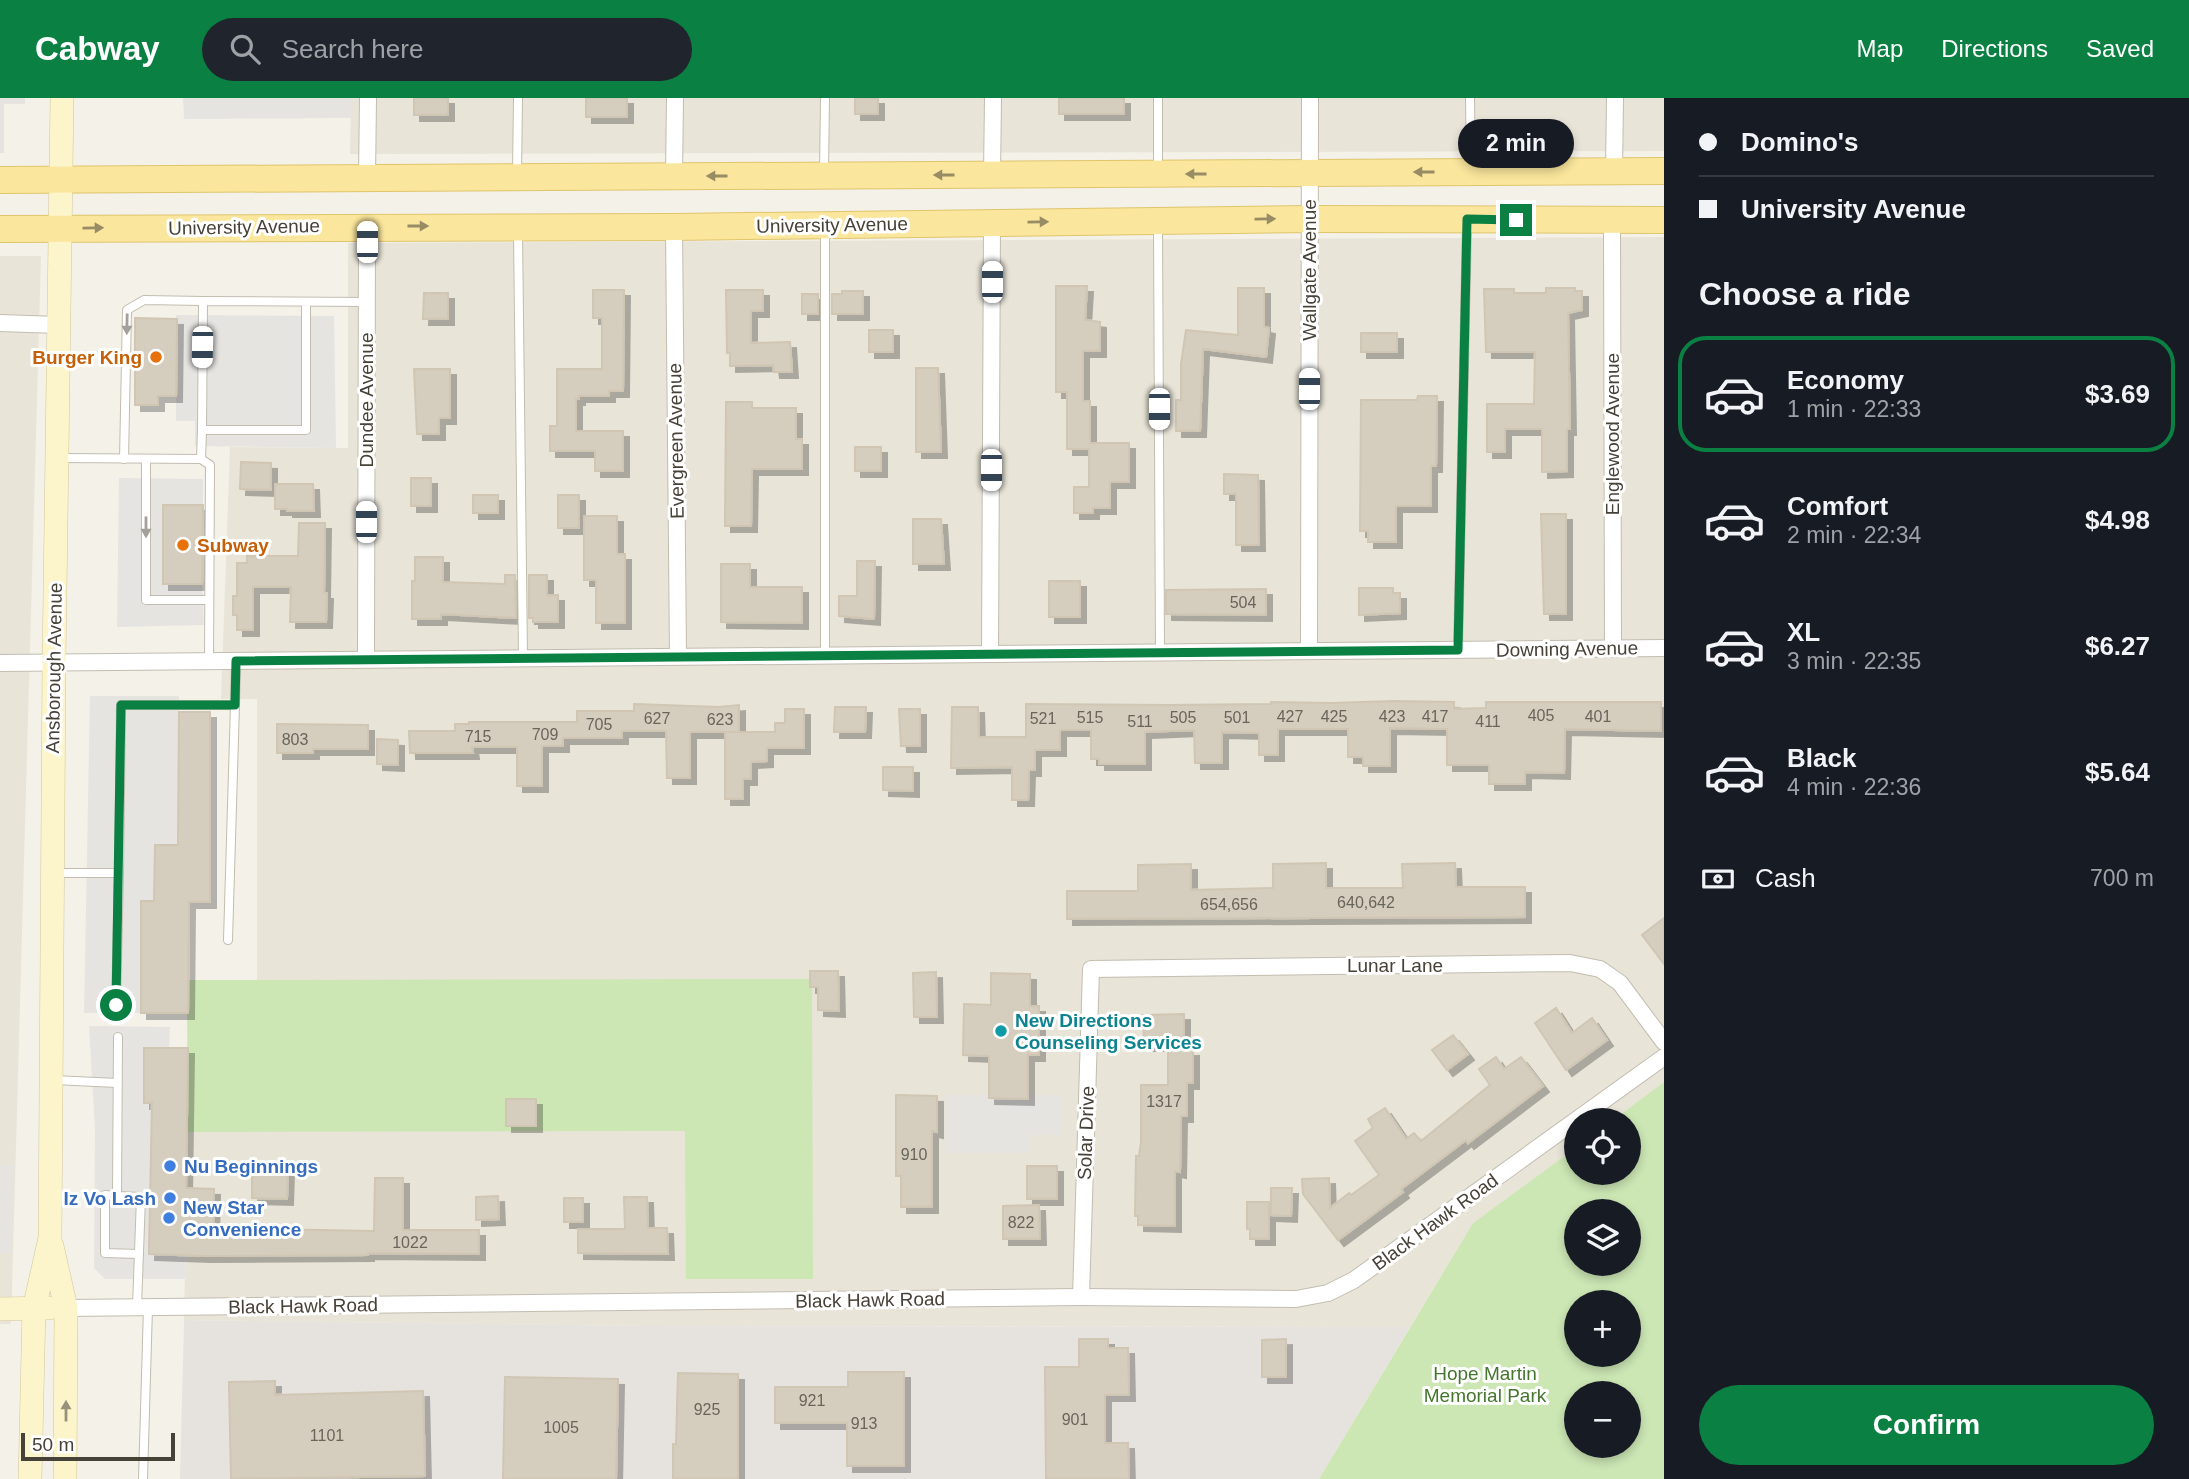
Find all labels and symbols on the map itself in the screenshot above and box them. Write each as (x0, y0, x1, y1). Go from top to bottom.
callout: 2 min (1458, 118, 1574, 167)
one-way arrow (1412, 166, 1434, 178)
one-way arrow (1185, 168, 1207, 180)
one-way arrow (933, 169, 955, 181)
one-way arrow (705, 170, 727, 182)
street label: Wallgate Avenue (1299, 199, 1320, 341)
route end (1500, 204, 1532, 236)
street label: University Avenue (756, 213, 908, 237)
one-way arrow (1254, 213, 1276, 225)
street label: University Avenue (168, 215, 320, 239)
one-way arrow (1027, 216, 1049, 228)
one-way arrow (407, 220, 429, 232)
car (357, 221, 378, 263)
one-way arrow (82, 223, 104, 234)
car (982, 261, 1003, 303)
one-way arrow (121, 313, 133, 335)
car (192, 326, 213, 368)
street label: Dundee Avenue (356, 333, 377, 467)
place label: Burger King (32, 347, 142, 368)
marker: Burger King (148, 349, 164, 365)
street label: Englewood Avenue (1602, 353, 1623, 515)
street label: Evergreen Avenue (664, 363, 688, 519)
car (1299, 368, 1320, 410)
car (1149, 388, 1170, 430)
car (981, 449, 1002, 491)
car (356, 501, 377, 543)
one-way arrow (140, 517, 152, 539)
place label: Subway (197, 535, 269, 556)
marker: Subway (175, 537, 191, 553)
street label: Ansborough Avenue (42, 582, 66, 754)
house number: 504 (1230, 594, 1256, 611)
street label: Downing Avenue (1496, 637, 1638, 661)
house number: 405 (1528, 707, 1554, 724)
house number: 427 (1277, 708, 1303, 725)
house number: 425 (1321, 708, 1347, 725)
house number: 423 (1379, 708, 1405, 725)
house number: 417 (1422, 708, 1448, 725)
house number: 401 (1585, 708, 1611, 725)
house number: 515 (1077, 709, 1103, 726)
house number: 505 (1170, 709, 1196, 726)
house number: 501 (1224, 709, 1250, 726)
house number: 627 (644, 710, 670, 727)
house number: 521 (1030, 710, 1056, 727)
house number: 623 (707, 711, 733, 728)
house number: 511 (1127, 713, 1153, 730)
house number: 411 (1475, 713, 1501, 730)
house number: 705 (586, 716, 612, 733)
house number: 709 (532, 726, 558, 743)
house number: 715 (465, 728, 491, 745)
house number: 803 (282, 731, 308, 748)
house number: 640,642 (1337, 894, 1395, 911)
house number: 654,656 (1200, 896, 1258, 913)
street label: Lunar Lane (1347, 955, 1443, 976)
route start (100, 989, 132, 1021)
place label: New Directions Counseling Services (1015, 1010, 1202, 1053)
marker: New Directions Counseling Services (993, 1023, 1009, 1039)
street label: Solar Drive (1074, 1086, 1098, 1180)
house number: 1317 (1146, 1093, 1182, 1110)
house number: 910 (901, 1146, 927, 1163)
place label: Nu Beginnings (184, 1156, 318, 1177)
marker: Nu Beginnings (162, 1158, 178, 1174)
street label: Black Hawk Road (1368, 1169, 1502, 1275)
place label: Iz Vo Lash (63, 1188, 156, 1209)
marker: Iz Vo Lash (162, 1190, 178, 1206)
place label: New Star Convenience (183, 1197, 301, 1240)
marker: New Star Convenience (161, 1210, 177, 1226)
house number: 822 (1008, 1214, 1034, 1231)
house number: 1022 (392, 1234, 428, 1251)
street label: Black Hawk Road (795, 1288, 945, 1312)
street label: Black Hawk Road (228, 1294, 378, 1318)
park label: Hope Martin Memorial Park (1424, 1363, 1547, 1406)
house number: 921 (799, 1392, 825, 1409)
one-way arrow (60, 1400, 72, 1422)
house number: 925 (694, 1401, 720, 1418)
house number: 901 (1062, 1411, 1088, 1428)
house number: 913 (851, 1415, 877, 1432)
house number: 1005 (543, 1419, 579, 1436)
house number: 1101 (310, 1427, 344, 1444)
scale bar (21, 1430, 175, 1462)

